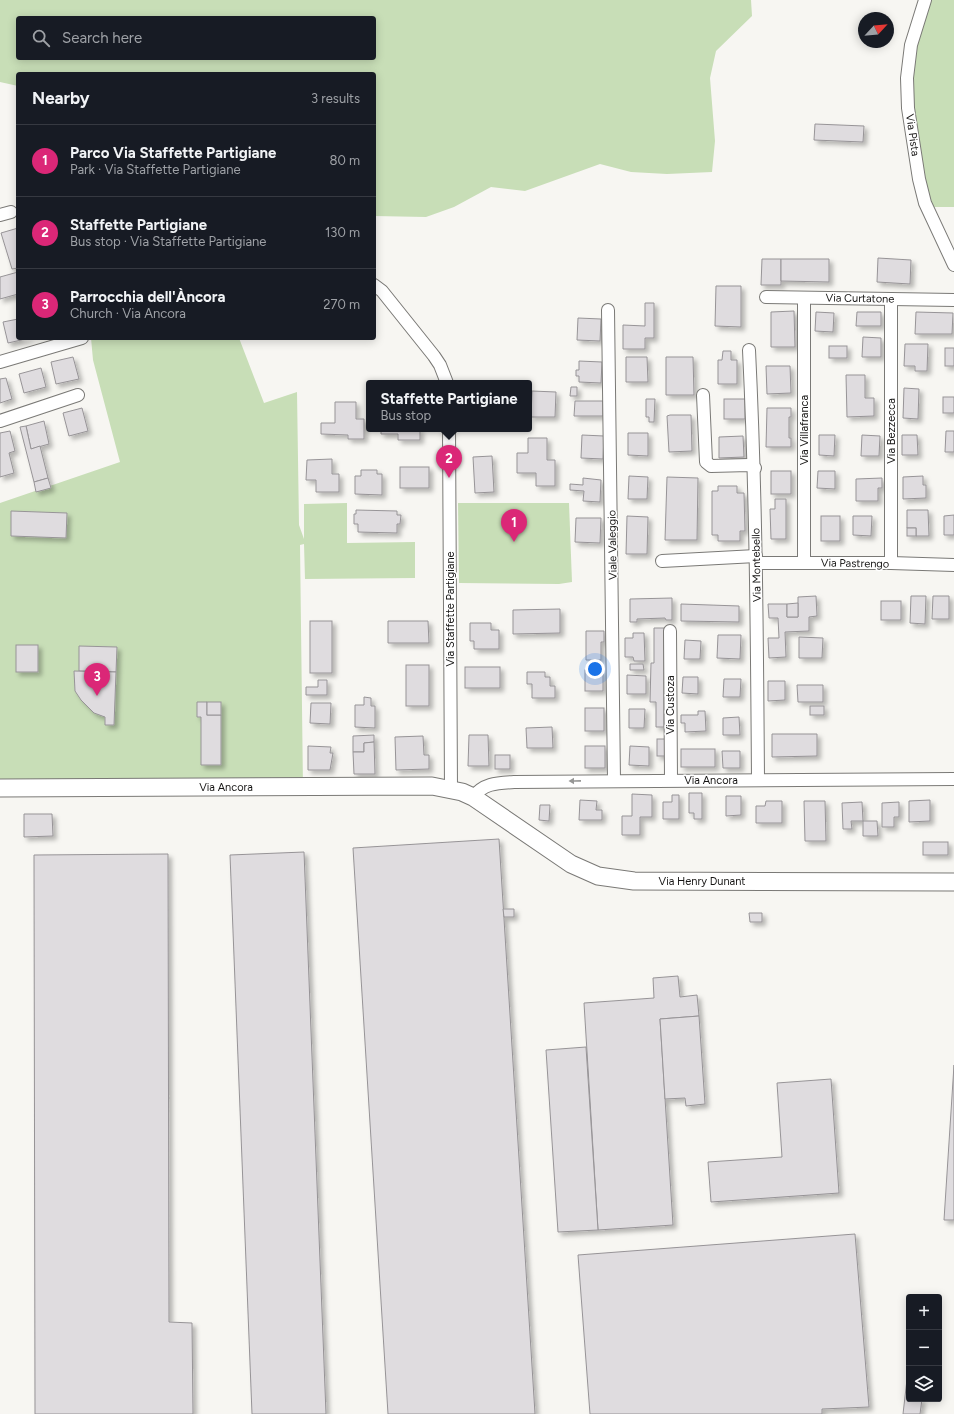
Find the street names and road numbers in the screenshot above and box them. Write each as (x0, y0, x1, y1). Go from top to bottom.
street label: Via Pista (903, 113, 922, 157)
street label: Via Curtatone (826, 291, 894, 306)
street label: Via Villafranca (798, 395, 811, 465)
street label: Via Bezzecca (885, 398, 898, 464)
street label: Viale Valeggio (605, 510, 620, 580)
street label: Via Montebello (749, 528, 764, 602)
street label: Via Staffette Partigiane (444, 551, 457, 667)
street label: Via Pastrengo (821, 556, 889, 571)
street label: Via Custoza (664, 675, 677, 735)
street label: Via Ancora (684, 774, 738, 787)
street label: Via Ancora (199, 781, 253, 794)
street label: Via Henry Dunant (659, 875, 745, 888)

